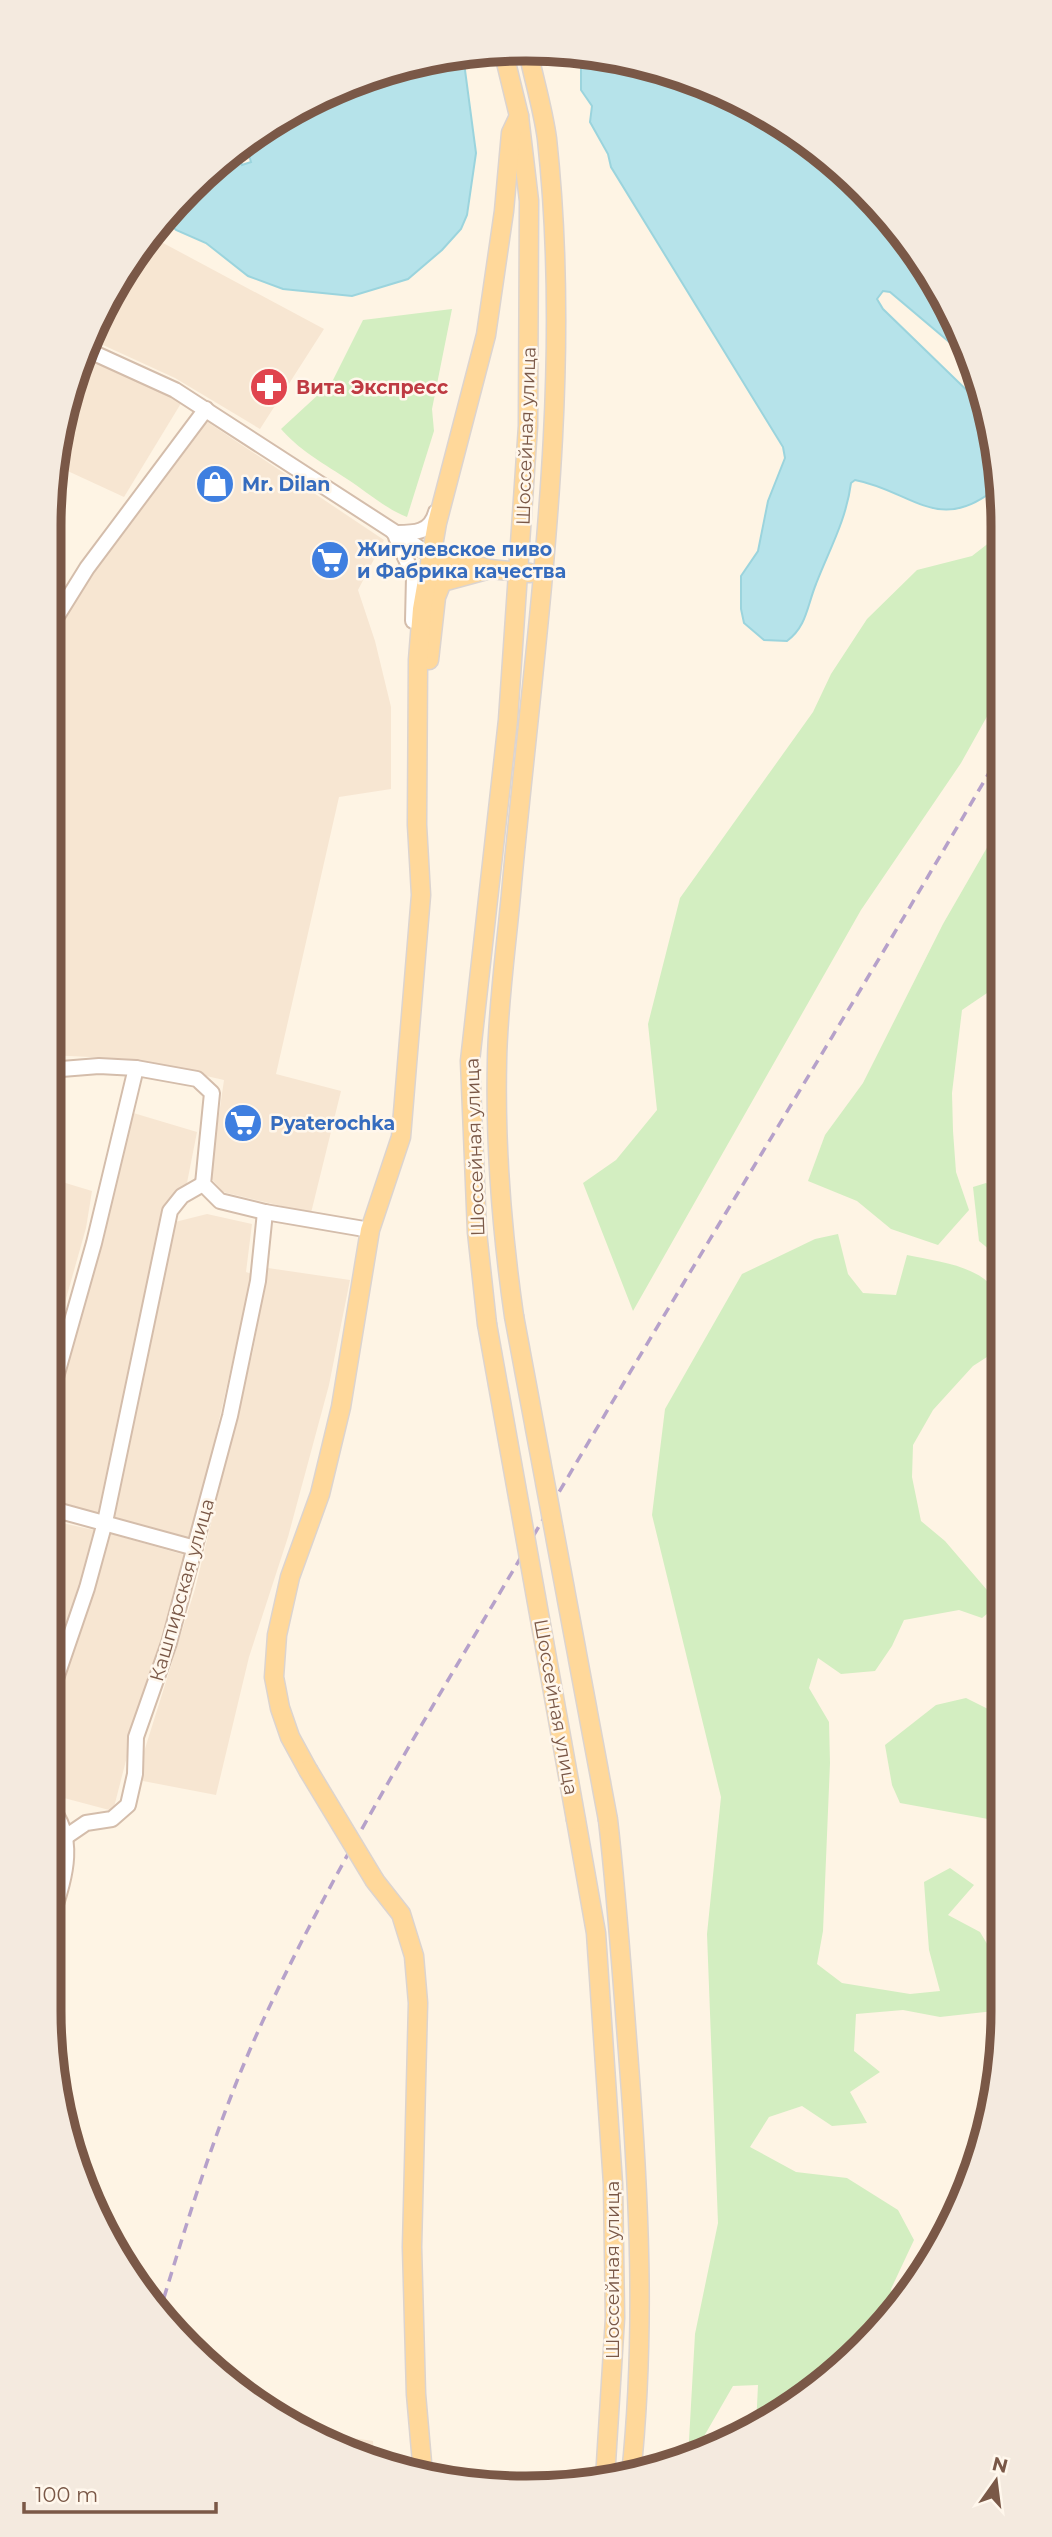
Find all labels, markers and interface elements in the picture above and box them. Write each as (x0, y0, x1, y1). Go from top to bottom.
street label: Шоссейная улица (511, 346, 541, 526)
pharmacy icon: Вита Экспресс (248, 366, 290, 408)
place label: Вита Экспресс (296, 376, 448, 399)
shop icon: Mr. Dilan (194, 463, 236, 505)
place label: Mr. Dilan (242, 473, 330, 496)
place label: Жигулевское пиво и Фабрика качества (357, 538, 566, 583)
supermarket icon: Жигулевское пиво и Фабрика качества (309, 539, 351, 581)
street label: Шоссейная улица (460, 1057, 490, 1237)
supermarket icon: Pyaterochka (222, 1102, 264, 1144)
place label: Pyaterochka (270, 1112, 395, 1135)
street label: Кашпирская улица (145, 1496, 219, 1684)
street label: Шоссейная улица (529, 1617, 583, 1797)
street label: Шоссейная улица (601, 2181, 624, 2359)
north arrow (961, 2446, 1031, 2516)
text: N (990, 2452, 1010, 2478)
scale bar (24, 2470, 217, 2514)
text: 100 m (35, 2482, 98, 2507)

